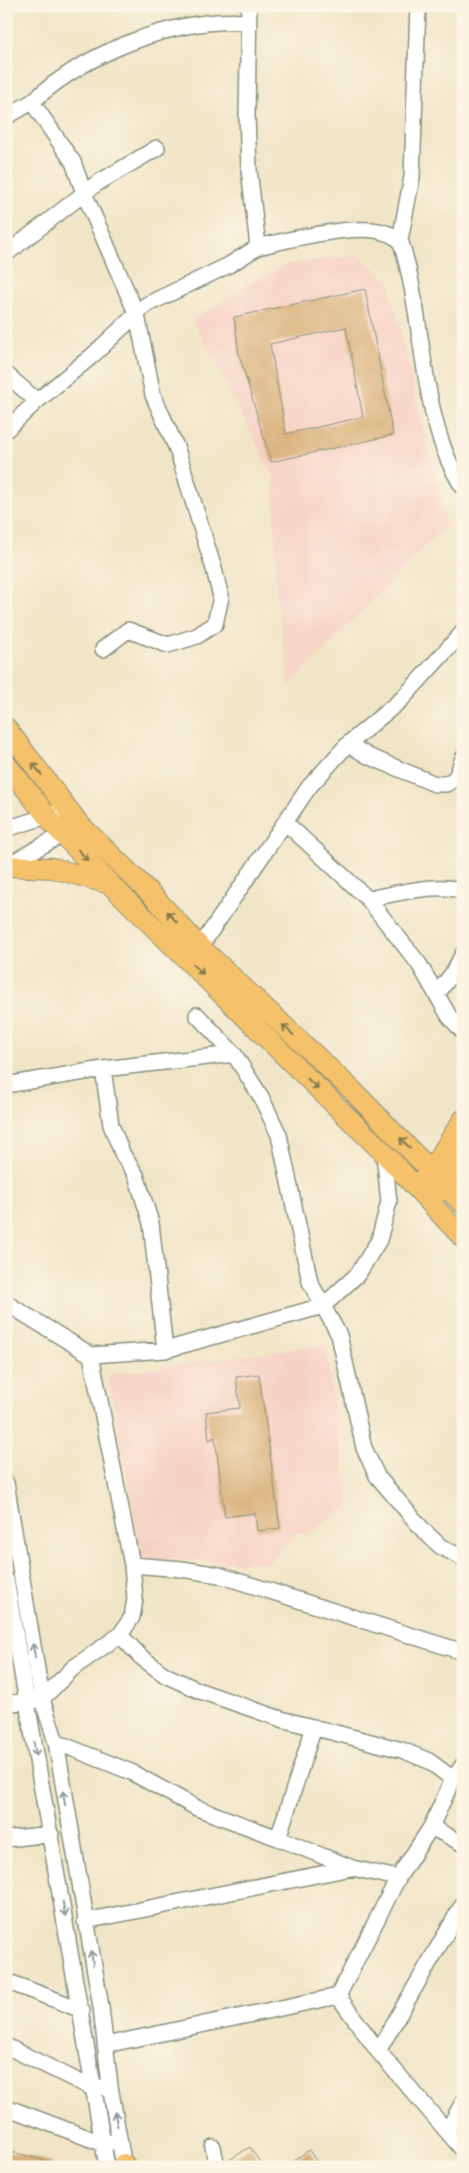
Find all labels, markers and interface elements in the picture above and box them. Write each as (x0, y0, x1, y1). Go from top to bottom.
one-way arrow (32, 762, 42, 776)
one-way arrow (77, 848, 89, 861)
one-way arrow (166, 910, 178, 923)
one-way arrow (191, 963, 203, 975)
one-way arrow (282, 1024, 295, 1036)
one-way arrow (307, 1078, 319, 1090)
one-way arrow (399, 1137, 411, 1150)
one-way arrow (29, 1644, 39, 1660)
one-way arrow (31, 1740, 40, 1756)
one-way arrow (59, 1790, 69, 1806)
one-way arrow (59, 1900, 69, 1916)
one-way arrow (86, 1950, 96, 1966)
one-way arrow (111, 2111, 120, 2127)

